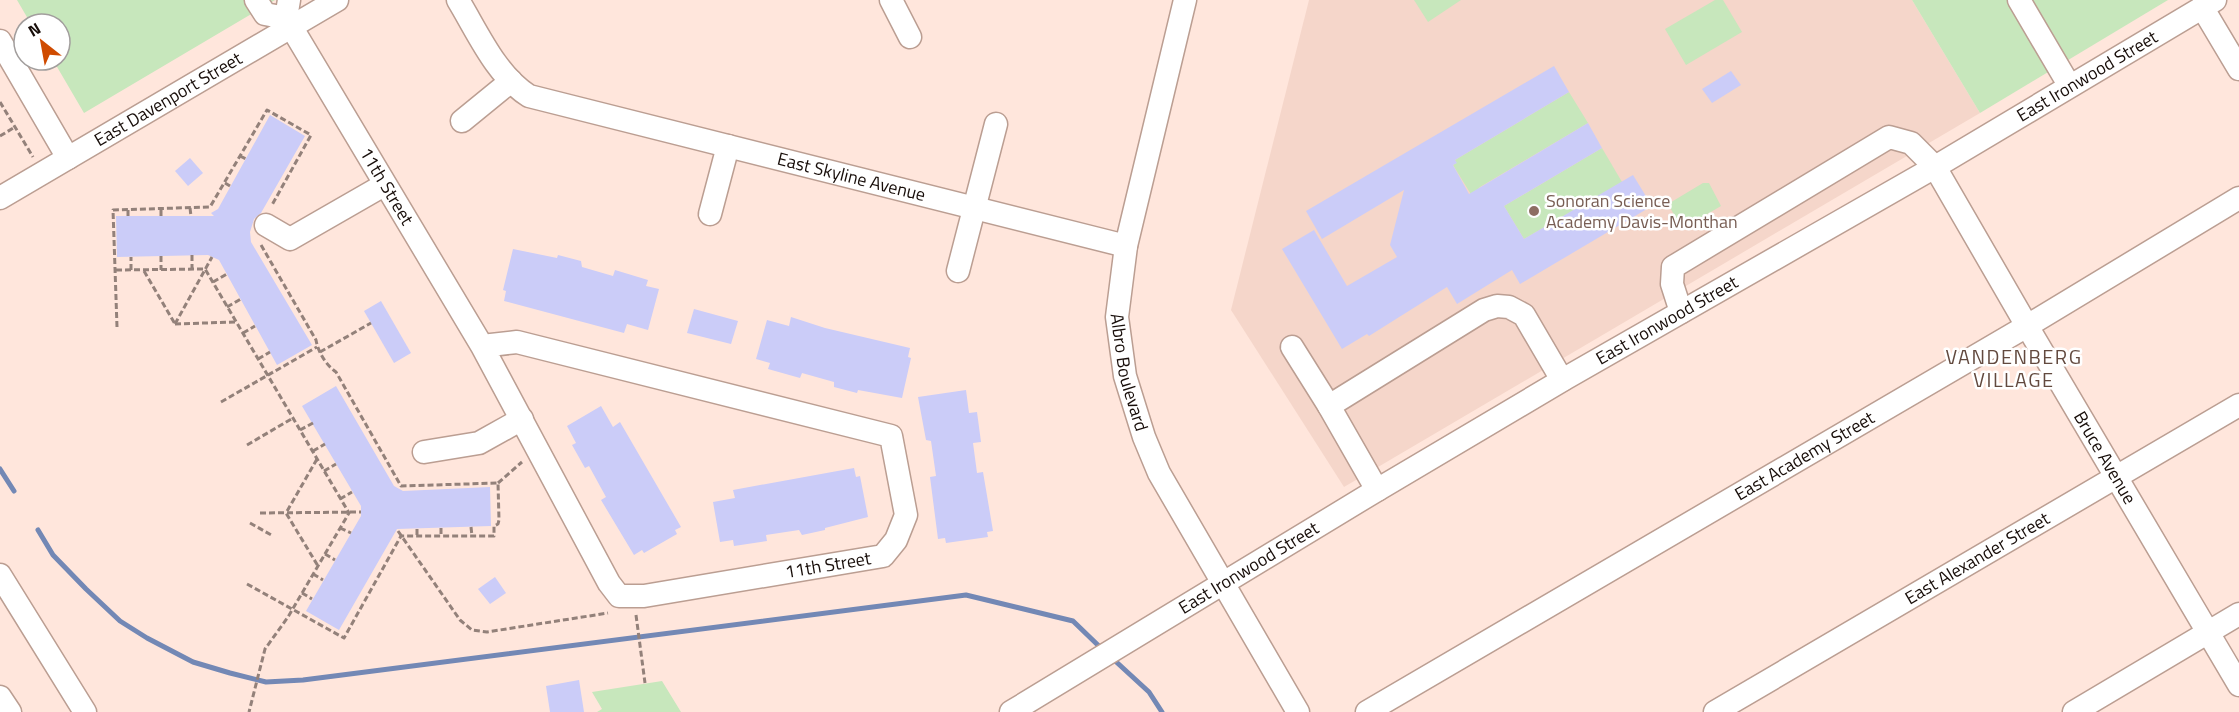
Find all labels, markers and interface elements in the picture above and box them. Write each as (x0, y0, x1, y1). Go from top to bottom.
north arrow (12, 12, 72, 72)
text: N (23, 16, 45, 42)
street label: East Ironwood Street (2011, 23, 2163, 128)
street label: East Davenport Street (89, 44, 248, 153)
street label: 11th Street (353, 142, 421, 231)
street label: East Skyline Avenue (775, 145, 929, 208)
place label: Sonoran Science Academy Davis-Monthan (1546, 187, 1738, 235)
marker: Sonoran Science Academy Davis-Monthan (1527, 204, 1541, 218)
street label: East Ironwood Street (1591, 268, 1743, 371)
street label: Albro Boulevard (1104, 311, 1155, 434)
district label: VANDENBERG VILLAGE (1945, 341, 2083, 395)
street label: East Academy Street (1729, 404, 1880, 507)
street label: Bruce Avenue (2067, 406, 2143, 509)
street label: East Alexander Street (1900, 505, 2055, 611)
street label: East Ironwood Street (1173, 514, 1324, 620)
street label: 11th Street (783, 544, 874, 585)

